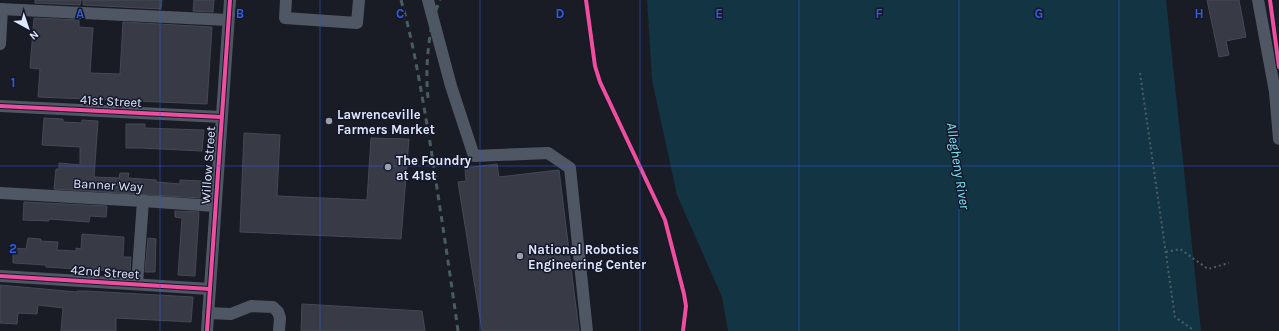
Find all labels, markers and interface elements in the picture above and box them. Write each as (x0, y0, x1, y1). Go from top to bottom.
text: A (76, 6, 84, 21)
text: B (236, 6, 244, 21)
text: C (396, 6, 404, 21)
text: D (556, 6, 565, 21)
text: E (715, 6, 723, 21)
text: F (875, 6, 883, 21)
text: G (1035, 6, 1043, 21)
text: H (1194, 6, 1204, 21)
north arrow (8, 8, 48, 48)
text: N (27, 28, 41, 43)
text: 1 (11, 75, 15, 90)
street label: 41st Street (80, 92, 142, 110)
place label: Lawrenceville Farmers Market (337, 107, 435, 137)
marker: Lawrenceville Farmers Market (324, 116, 334, 126)
water label: Allegheny River (943, 121, 973, 212)
street label: Willow Street (198, 125, 218, 204)
place label: The Foundry at 41st (396, 153, 472, 183)
marker: The Foundry at 41st (383, 162, 393, 172)
street label: Banner Way (73, 176, 143, 194)
text: 2 (9, 241, 17, 256)
place label: National Robotics Engineering Center (528, 242, 647, 272)
marker: National Robotics Engineering Center (515, 251, 525, 261)
street label: 42nd Street (70, 262, 140, 282)

